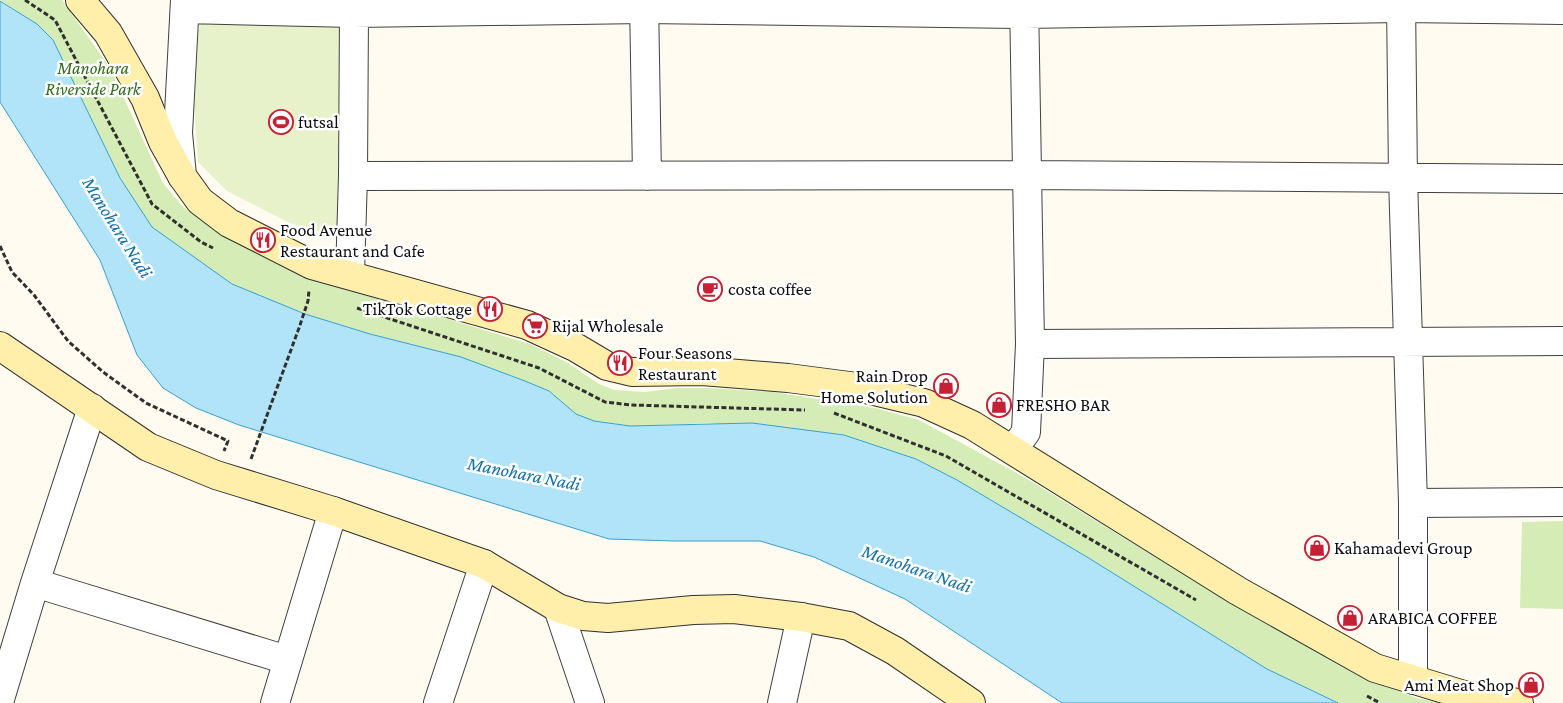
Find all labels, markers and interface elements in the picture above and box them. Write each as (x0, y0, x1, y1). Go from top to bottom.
park label: Manohara Riverside Park (45, 58, 142, 99)
sports icon: futsal (268, 109, 294, 135)
place label: futsal (298, 112, 339, 132)
water label: Manohara Nadi (78, 172, 157, 282)
place label: Food Avenue Restaurant and Cafe (280, 220, 425, 261)
restaurant icon: Food Avenue Restaurant and Cafe (250, 227, 276, 253)
cafe icon: costa coffee (697, 276, 723, 302)
place label: costa coffee (728, 279, 812, 299)
restaurant icon: TikTok Cottage (477, 296, 503, 322)
place label: TikTok Cottage (363, 299, 472, 319)
supermarket icon: Rijal Wholesale (522, 313, 548, 339)
place label: Rijal Wholesale (552, 316, 663, 337)
place label: Four Seasons Restaurant (638, 343, 732, 384)
restaurant icon: Four Seasons Restaurant (607, 350, 633, 376)
place label: Rain Drop Home Solution (821, 366, 928, 407)
shop icon: Rain Drop Home Solution (933, 373, 959, 399)
shop icon: FRESHO BAR (986, 392, 1012, 418)
place label: FRESHO BAR (1016, 395, 1111, 415)
water label: Manohara Nadi (465, 452, 583, 495)
shop icon: Kahamadevi Group (1304, 535, 1330, 561)
place label: Kahamadevi Group (1334, 538, 1472, 558)
water label: Manohara Nadi (858, 540, 975, 597)
shop icon: ARABICA COFFEE (1337, 605, 1363, 631)
place label: ARABICA COFFEE (1368, 608, 1497, 628)
shop icon: Ami Meat Shop (1518, 672, 1544, 698)
place label: Ami Meat Shop (1404, 675, 1514, 695)

